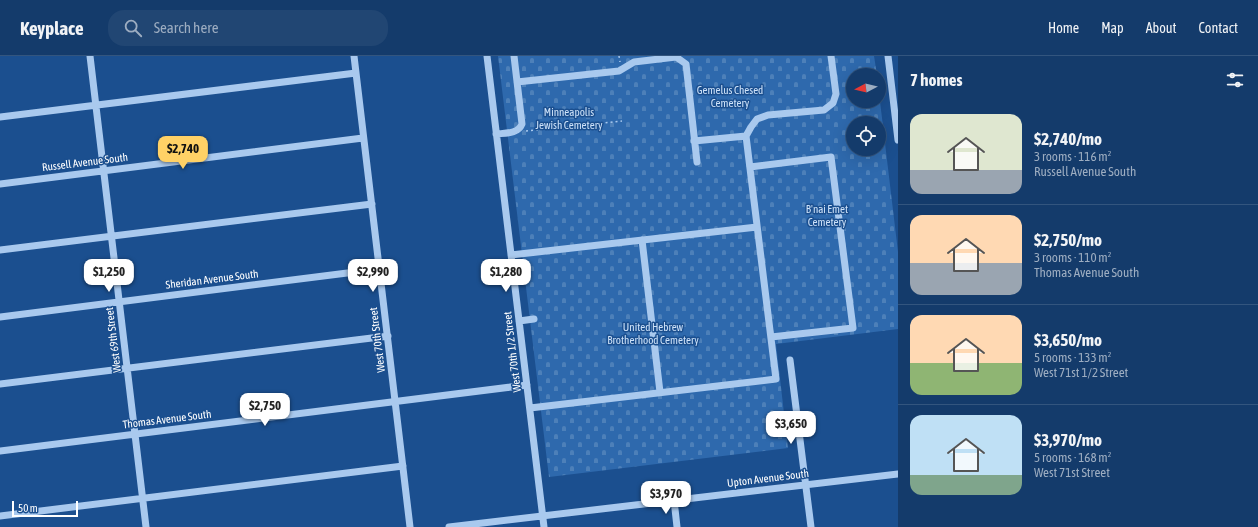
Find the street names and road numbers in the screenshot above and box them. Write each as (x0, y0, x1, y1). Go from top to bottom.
street label: Russell Avenue South (41, 151, 129, 173)
street label: Sheridan Avenue South (165, 267, 259, 291)
street label: West 69th Street (103, 307, 123, 373)
street label: West 70th Street (367, 307, 387, 373)
street label: West 70th 1/2 Street (501, 311, 523, 393)
street label: Thomas Avenue South (122, 408, 212, 430)
street label: Upton Avenue South (726, 467, 810, 489)

